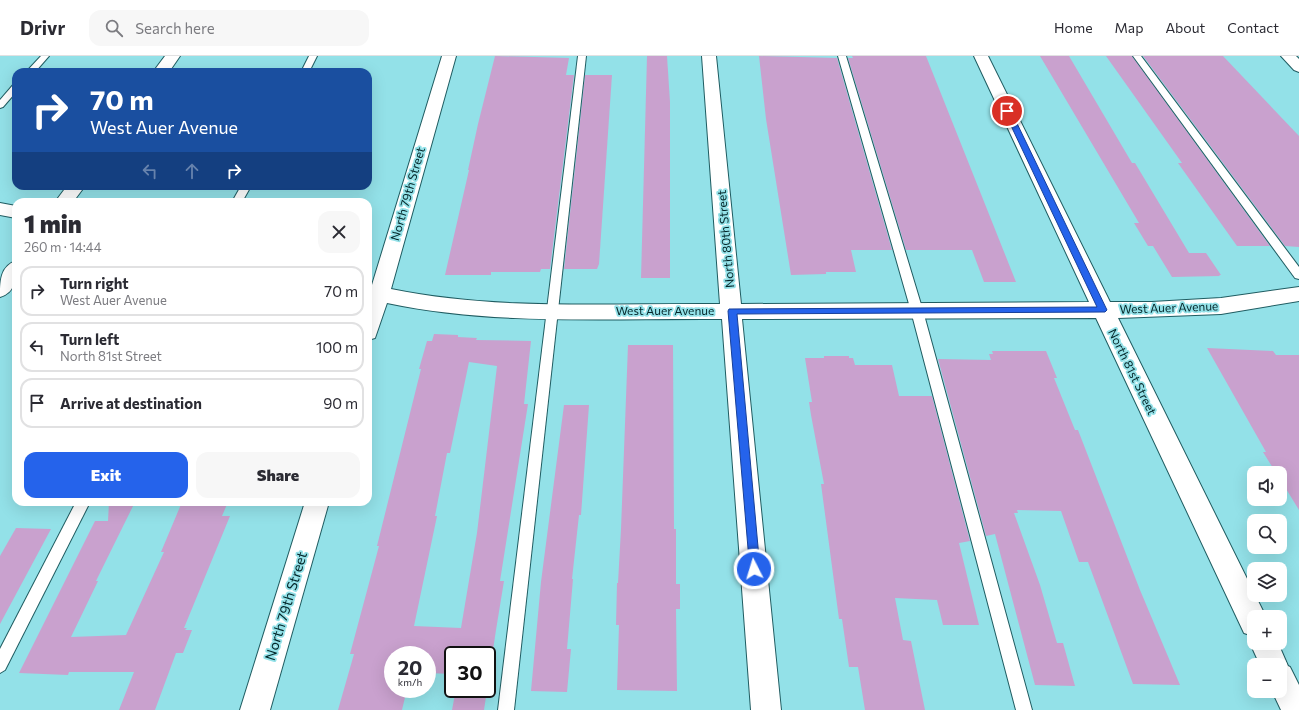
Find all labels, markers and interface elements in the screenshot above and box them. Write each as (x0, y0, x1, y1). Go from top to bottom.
search box (89, 10, 369, 46)
text: Drivr (20, 16, 65, 39)
icon: search (103, 17, 125, 39)
text: Search here (135, 19, 215, 37)
text: Home (1054, 19, 1093, 36)
text: Map (1115, 19, 1143, 36)
text: About (1165, 19, 1205, 36)
text: Contact (1227, 19, 1279, 36)
text: 70 m (90, 82, 154, 116)
icon: right (24, 84, 76, 136)
pin (990, 94, 1024, 128)
icon: arrive (996, 100, 1018, 122)
text: West Auer Avenue (90, 116, 238, 138)
street label: North 79th Street (387, 145, 427, 242)
icon: left (139, 160, 161, 182)
icon: ahead (181, 160, 203, 182)
icon: right (223, 160, 245, 182)
street label: North 80th Street (714, 189, 736, 289)
text: 1 min (24, 209, 82, 238)
button: close (318, 211, 360, 253)
text: 260 m · 14:44 (24, 239, 101, 255)
text: Turn right (60, 274, 129, 292)
icon: right (26, 280, 48, 302)
text: 70 m (324, 282, 358, 300)
text: West Auer Avenue (60, 292, 167, 308)
street label: West Auer Avenue (1119, 298, 1219, 316)
street label: West Auer Avenue (616, 303, 714, 317)
street label: North 81st Street (1106, 326, 1160, 417)
text: Turn left (60, 330, 119, 348)
icon: left (26, 336, 48, 358)
text: 100 m (316, 338, 358, 356)
text: North 81st Street (60, 348, 162, 364)
icon: arrive (26, 392, 48, 414)
text: Arrive at destination (60, 394, 202, 412)
text: 90 m (323, 394, 358, 412)
button: Exit (24, 452, 188, 498)
button: Share (196, 452, 360, 498)
map controls (1247, 466, 1287, 698)
button: sound (1247, 466, 1287, 506)
button: search (1247, 514, 1287, 554)
position arrow (733, 548, 775, 590)
street label: North 79th Street (261, 549, 310, 662)
button: layers (1247, 562, 1287, 602)
button: + (1247, 610, 1287, 650)
speed limit sign: 30 (444, 646, 496, 698)
text: 20 (398, 655, 422, 679)
button: − (1247, 658, 1287, 698)
text: km/h (398, 676, 422, 688)

